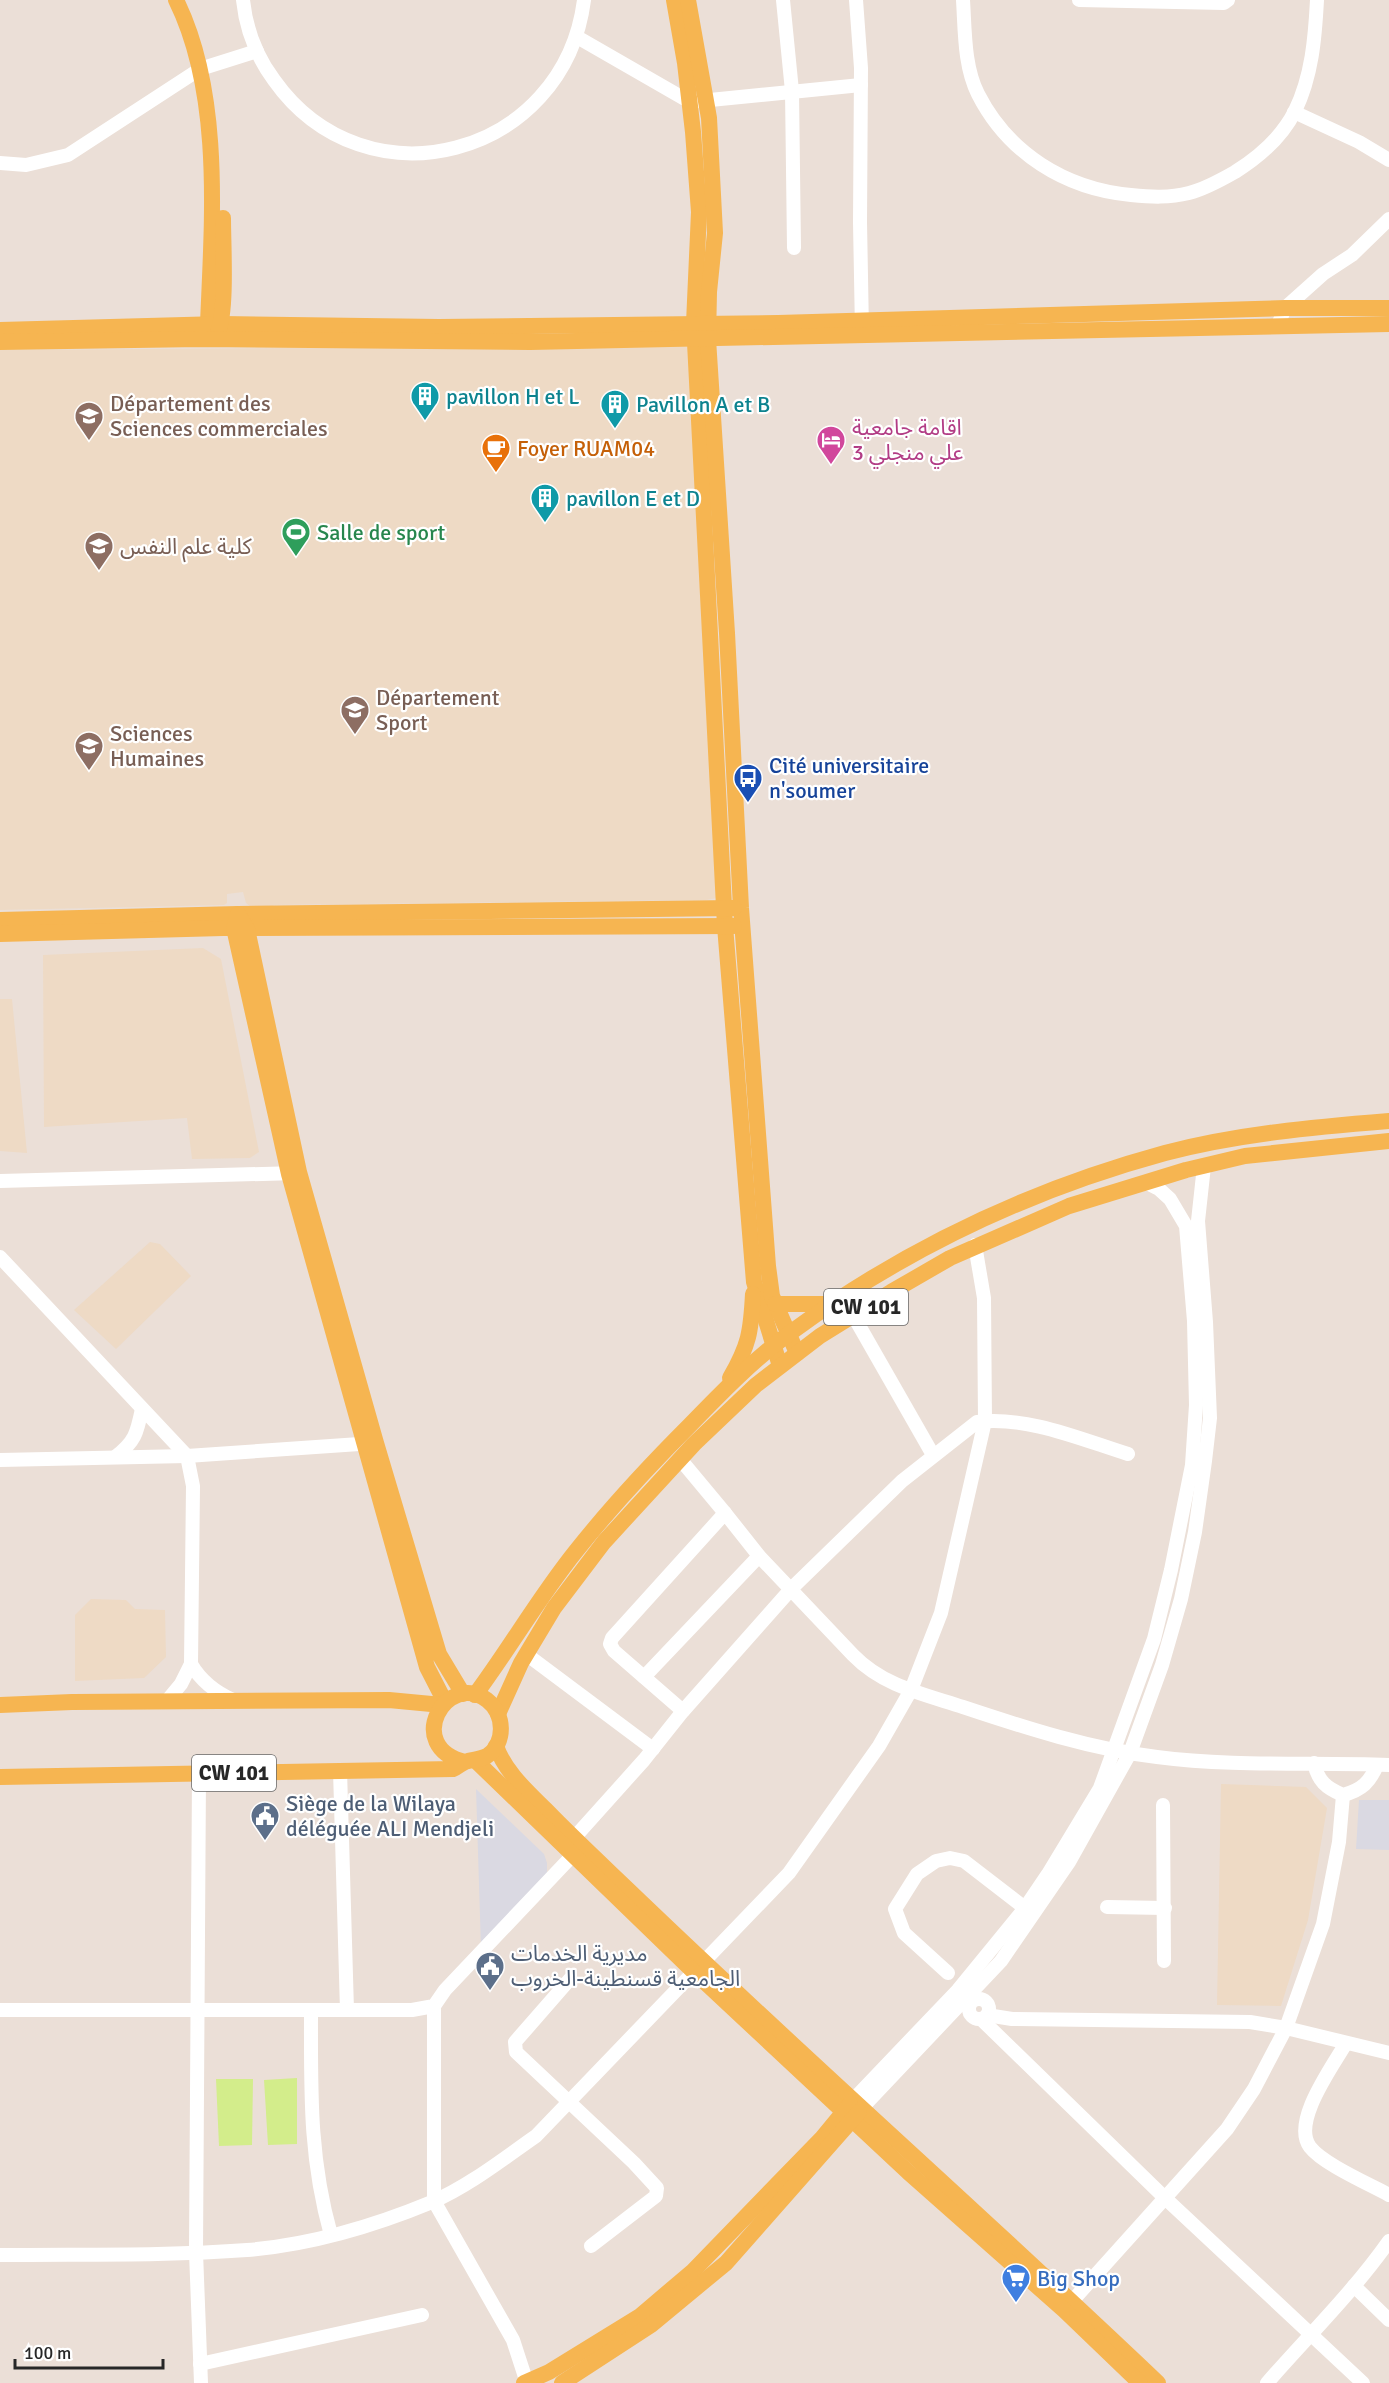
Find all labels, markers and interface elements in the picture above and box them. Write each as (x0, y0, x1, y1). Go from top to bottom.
building icon: pavillon H et L (409, 380, 441, 422)
place label: pavillon H et L (446, 383, 579, 410)
building icon: Pavillon A et B (599, 388, 631, 430)
place label: Département des Sciences commerciales (110, 390, 328, 442)
place label: Pavillon A et B (636, 391, 770, 418)
school or university icon: Département des Sciences commerciales (73, 400, 105, 442)
place label: اقامة جامعية علي منجلي 3 (852, 414, 963, 469)
hotel icon: اقامة جامعية علي منجلي 3 (815, 424, 847, 466)
cafe icon: Foyer RUAM04 (480, 432, 512, 474)
place label: Foyer RUAM04 (517, 435, 655, 462)
building icon: pavillon E et D (529, 482, 561, 524)
place label: pavillon E et D (566, 485, 700, 512)
sports icon: Salle de sport (280, 516, 312, 558)
place label: Salle de sport (317, 519, 445, 546)
school or university icon: كلية علم النفس (83, 530, 115, 572)
place label: كلية علم النفس (120, 533, 253, 563)
place label: Département Sport (376, 684, 500, 736)
school or university icon: Département Sport (339, 694, 371, 736)
place label: Sciences Humaines (110, 720, 204, 772)
school or university icon: Sciences Humaines (73, 730, 105, 772)
place label: Cité universitaire n'soumer (769, 752, 929, 804)
bus stop icon: Cité universitaire n'soumer (732, 762, 764, 804)
road number: CW 101 (824, 1289, 908, 1325)
road number: CW 101 (192, 1755, 276, 1791)
place label: Siège de la Wilaya déléguée ALI Mendjeli (286, 1790, 494, 1842)
public building icon: Siège de la Wilaya déléguée ALI Mendjeli (249, 1800, 281, 1842)
place label: مديرية الخدمات الجامعية قسنطينة-الخروب (511, 1940, 740, 1992)
public building icon: مديرية الخدمات الجامعية قسنطينة-الخروب (474, 1950, 506, 1992)
supermarket icon: Big Shop (1000, 2262, 1032, 2304)
place label: Big Shop (1037, 2265, 1120, 2292)
scale bar (15, 2332, 164, 2370)
text: 100 m (24, 2342, 71, 2364)

